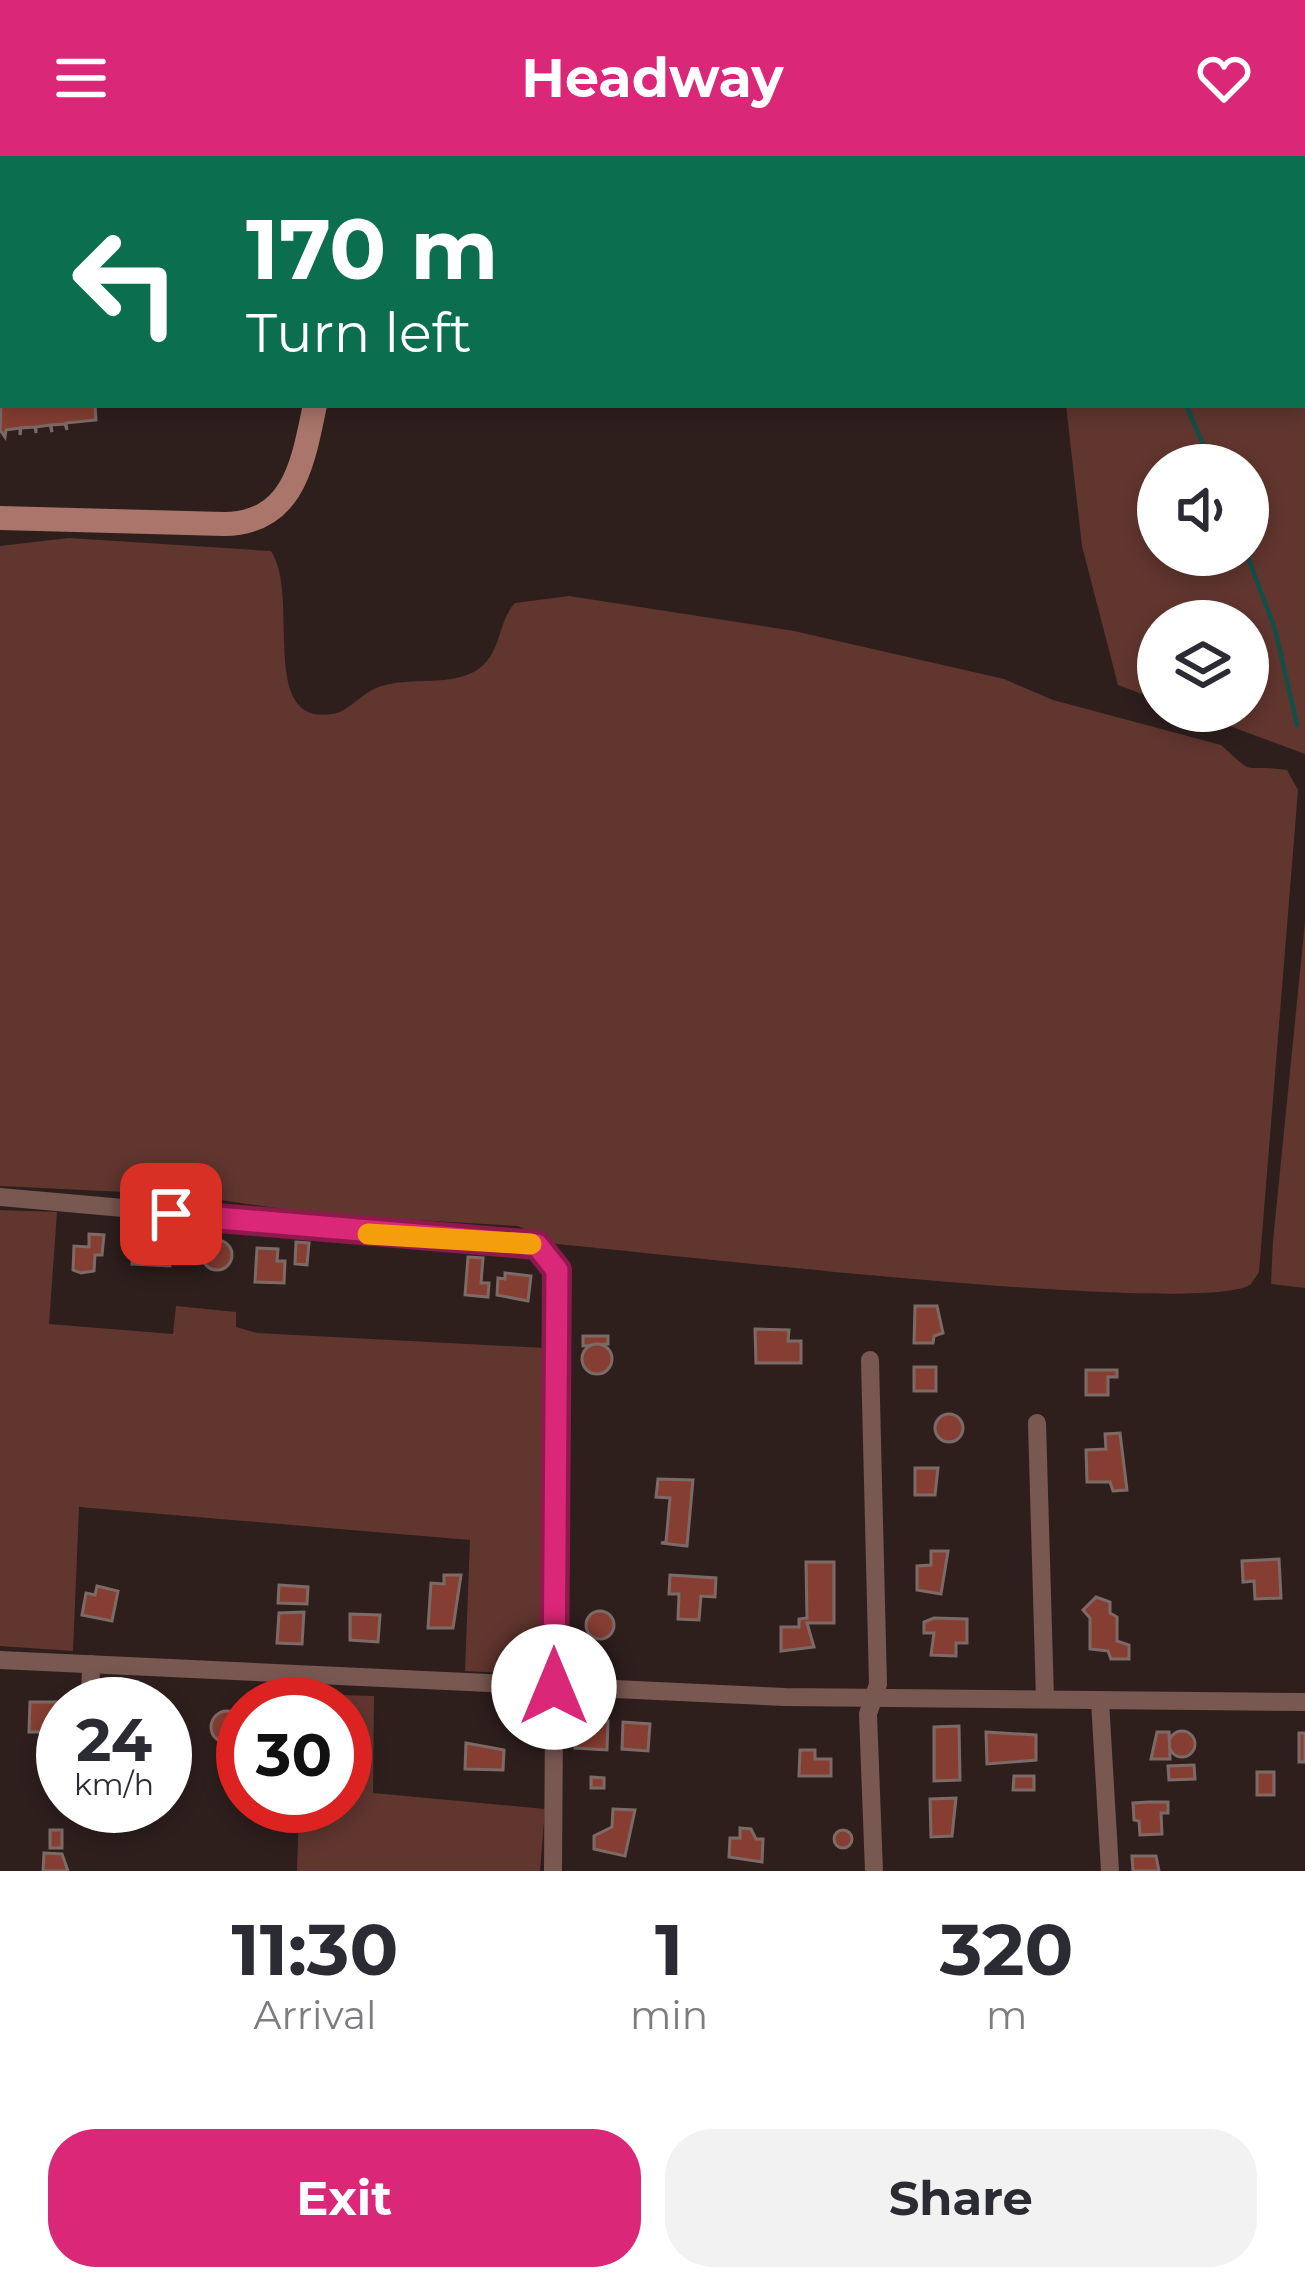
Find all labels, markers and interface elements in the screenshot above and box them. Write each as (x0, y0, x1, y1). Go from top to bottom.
icon: menu (48, 45, 114, 111)
text: Headway (521, 45, 784, 111)
icon: heart (1191, 45, 1257, 111)
text: 170 m (246, 198, 498, 300)
icon: left (48, 204, 204, 360)
text: Turn left (246, 300, 472, 366)
map controls (1137, 444, 1269, 732)
button: sound (1137, 444, 1269, 576)
button: layers (1137, 600, 1269, 732)
pin (120, 1163, 222, 1265)
icon: arrive (138, 1181, 204, 1247)
position arrow (491, 1624, 617, 1750)
speed limit sign: 30 (216, 1677, 372, 1833)
text: 24 (76, 1703, 152, 1776)
text: km/h (74, 1766, 154, 1803)
text: 11:30 (232, 1905, 398, 1993)
text: 1 (655, 1905, 683, 1993)
text: 320 (940, 1905, 1073, 1993)
text: Arrival (253, 1991, 376, 2039)
text: min (630, 1991, 708, 2039)
text: m (986, 1991, 1027, 2039)
button: Exit (48, 2129, 641, 2267)
button: Share (665, 2129, 1257, 2267)

